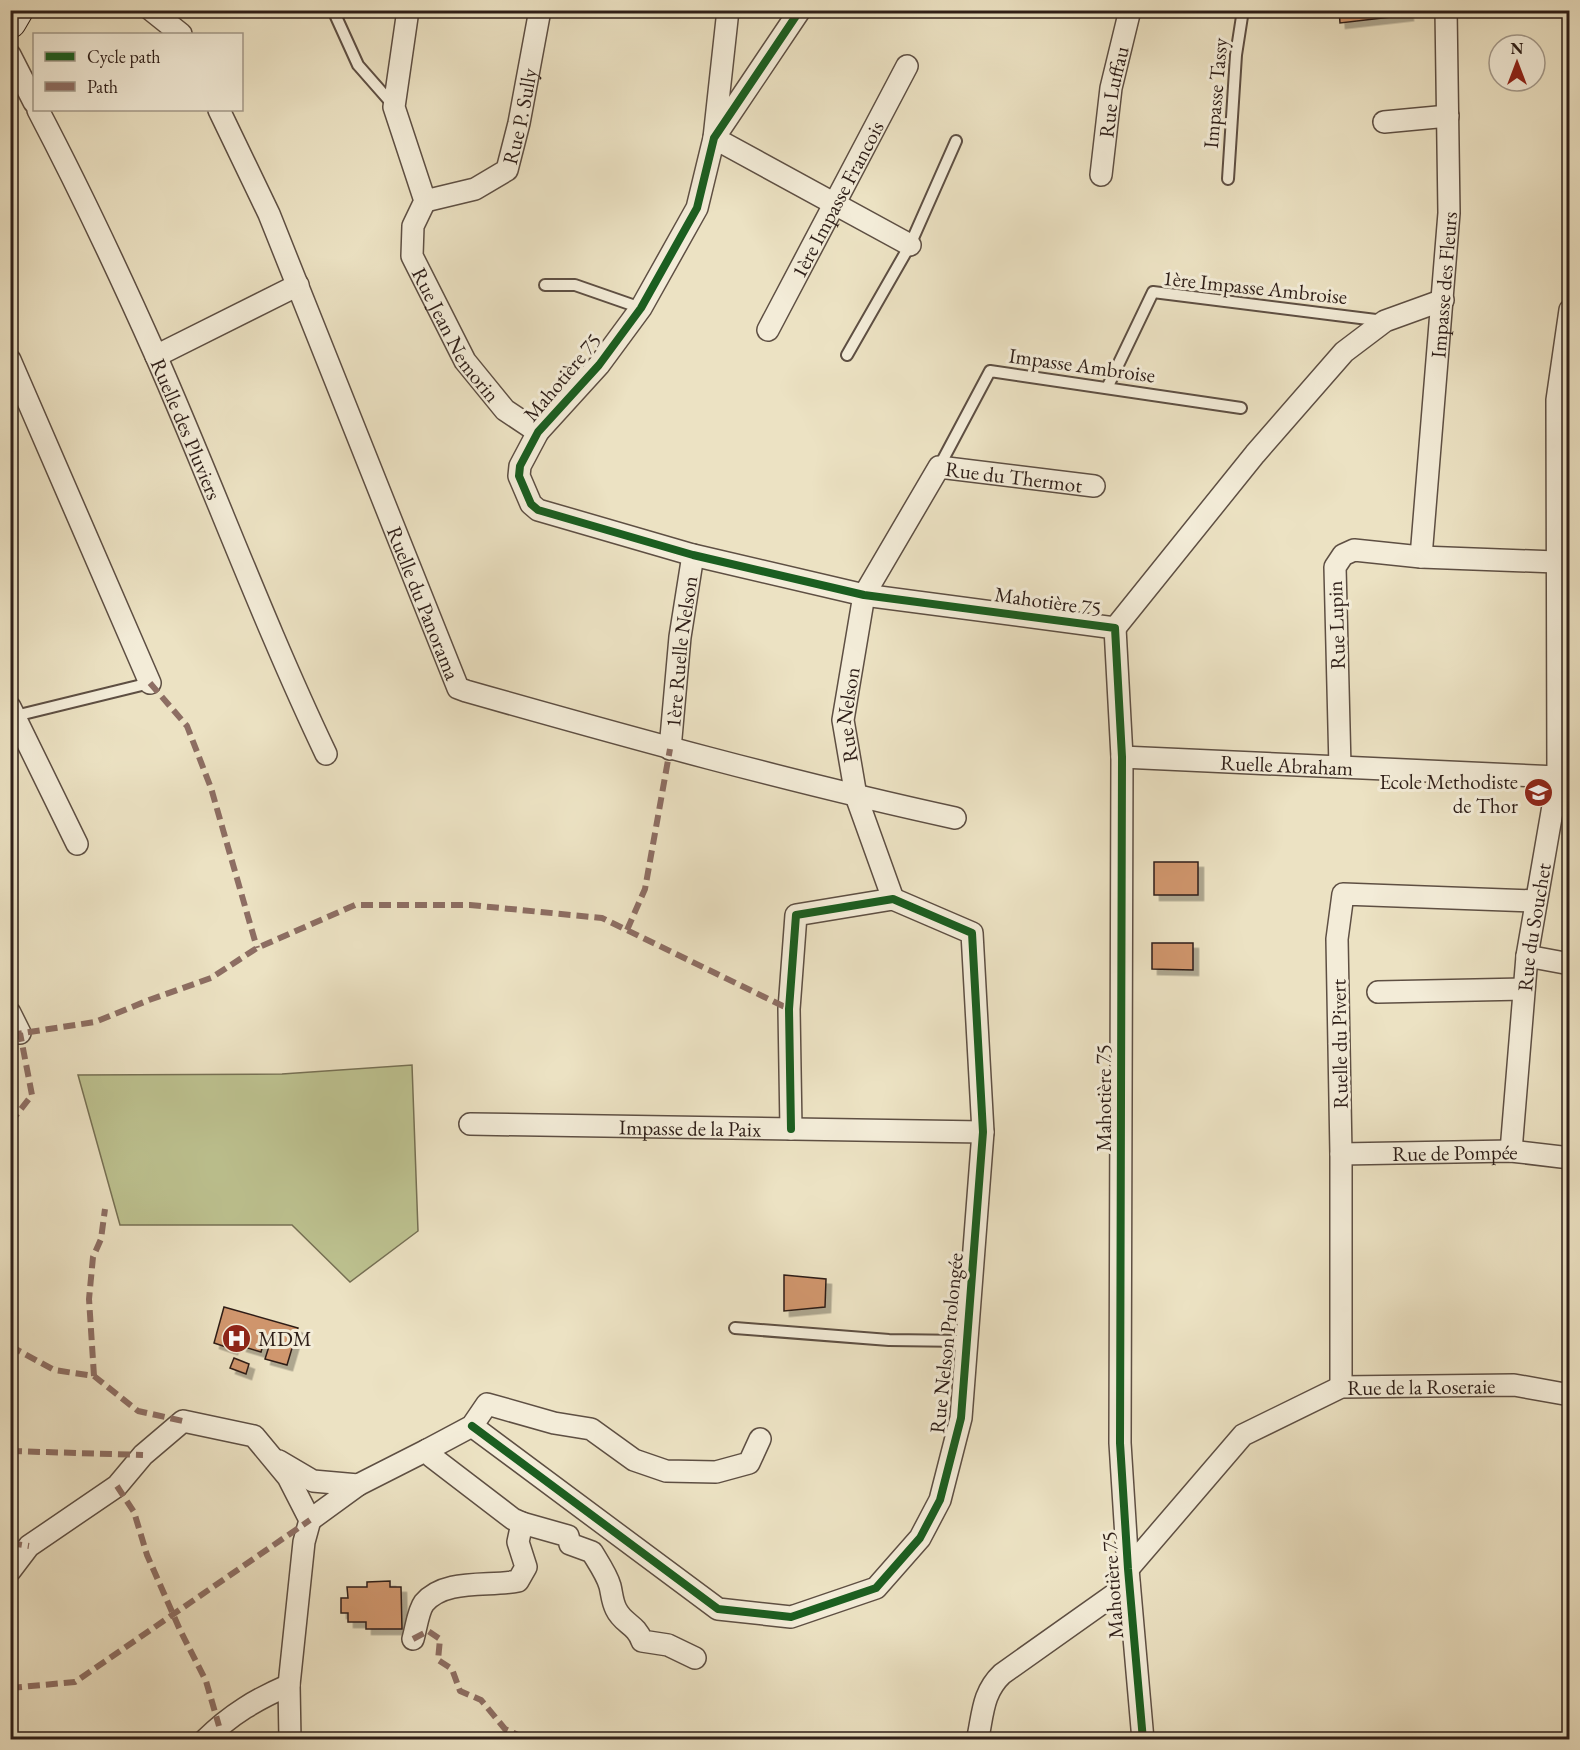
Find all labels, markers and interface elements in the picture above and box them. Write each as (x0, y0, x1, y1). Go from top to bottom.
legend (33, 33, 243, 111)
north arrow (1487, 33, 1547, 93)
street label: Impasse Tassy (1197, 36, 1233, 150)
text: N (1511, 38, 1524, 59)
street label: Rue Luffau (1092, 43, 1134, 139)
text: Cycle path (87, 45, 161, 68)
street label: Rue P. Sully (496, 65, 543, 167)
text: Path (87, 75, 118, 98)
street label: 1ère Impasse Francois (785, 116, 889, 282)
street label: Impasse des Fleurs (1424, 210, 1463, 359)
street label: Rue Jean Nemorin (406, 262, 506, 407)
street label: 1ère Impasse Ambroise (1162, 264, 1348, 310)
street label: Mahotière 75 (517, 327, 607, 427)
street label: Impasse Ambroise (1007, 341, 1157, 389)
street label: Ruelle des Pluviers (145, 354, 229, 504)
street label: Rue du Thermot (944, 454, 1084, 498)
street label: Ruelle du Panorama (381, 522, 467, 684)
street label: 1ère Ruelle Nelson (658, 574, 703, 729)
street label: Mahotière 75 (993, 580, 1103, 622)
street label: Rue Lupin (1321, 580, 1351, 670)
street label: Rue Nelson (829, 665, 865, 765)
street label: Ruelle Abraham (1220, 748, 1354, 781)
place label: Ecole Methodiste de Thor (1379, 768, 1518, 819)
school or university icon: Ecole Methodiste de Thor (1523, 777, 1555, 809)
street label: Rue du Souchet (1511, 860, 1556, 993)
street label: Ruelle du Pivert (1324, 978, 1354, 1109)
street label: Mahotière 75 (1090, 1044, 1117, 1152)
street label: Impasse de la Paix (619, 1113, 761, 1142)
street label: Rue de Pompée (1392, 1137, 1519, 1167)
street label: Rue Nelson Prolongée (923, 1251, 969, 1435)
hospital icon: MDM (221, 1322, 253, 1354)
place label: MDM (258, 1325, 312, 1352)
street label: Rue de la Roseraie (1347, 1372, 1496, 1400)
street label: Mahotière 75 (1095, 1530, 1129, 1640)

